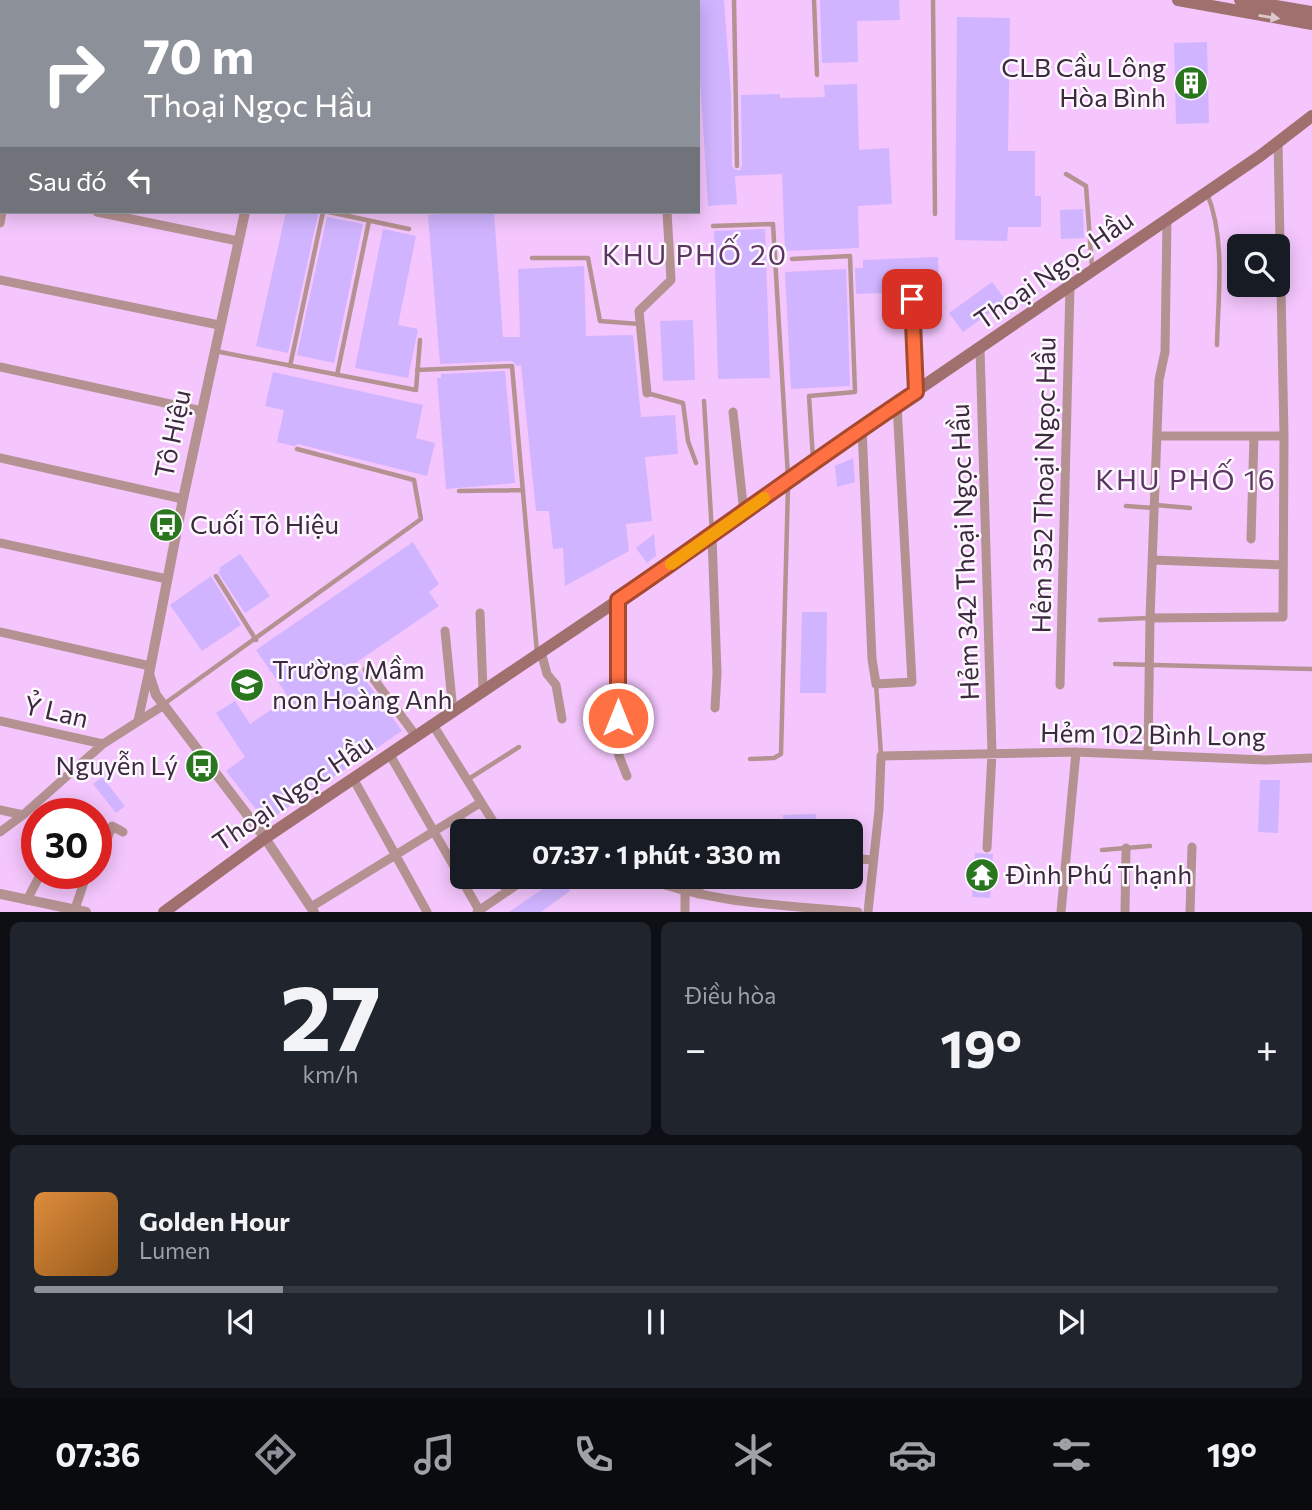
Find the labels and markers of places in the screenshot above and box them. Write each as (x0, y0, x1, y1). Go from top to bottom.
place label: CLB Cầu Lông Hòa Bình (1001, 51, 1166, 112)
building icon: CLB Cầu Lông Hòa Bình (1172, 64, 1210, 102)
pin (882, 269, 942, 329)
bus stop icon: Cuối Tô Hiệu (147, 506, 185, 544)
place label: Cuối Tô Hiệu (190, 508, 339, 539)
place label: Trường Mầm non Hoàng Anh (272, 653, 453, 714)
school or university icon: Trường Mầm non Hoàng Anh (228, 666, 266, 704)
bus stop icon: Nguyễn Lý (183, 747, 221, 785)
place label: Nguyễn Lý (56, 749, 178, 780)
temple icon: Đình Phú Thạnh (963, 856, 1001, 894)
place label: Đình Phú Thạnh (1005, 858, 1192, 889)

